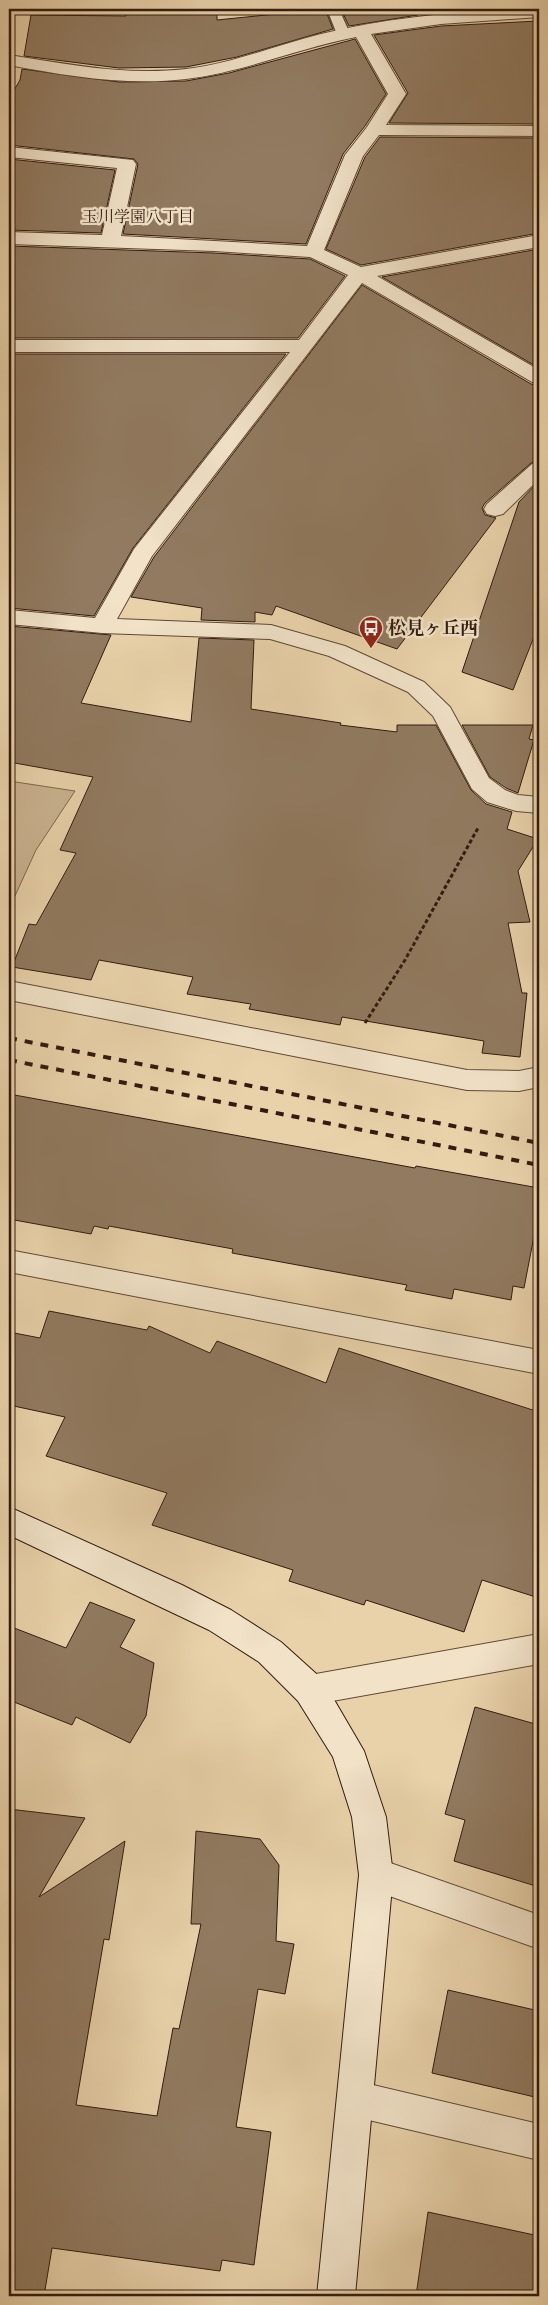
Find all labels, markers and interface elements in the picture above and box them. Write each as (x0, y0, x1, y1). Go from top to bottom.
district label: 玉川学園八丁目 (82, 207, 194, 227)
bus stop icon: 松見ヶ丘西 (358, 615, 384, 649)
place label: 松見ヶ丘西 (388, 617, 478, 640)

